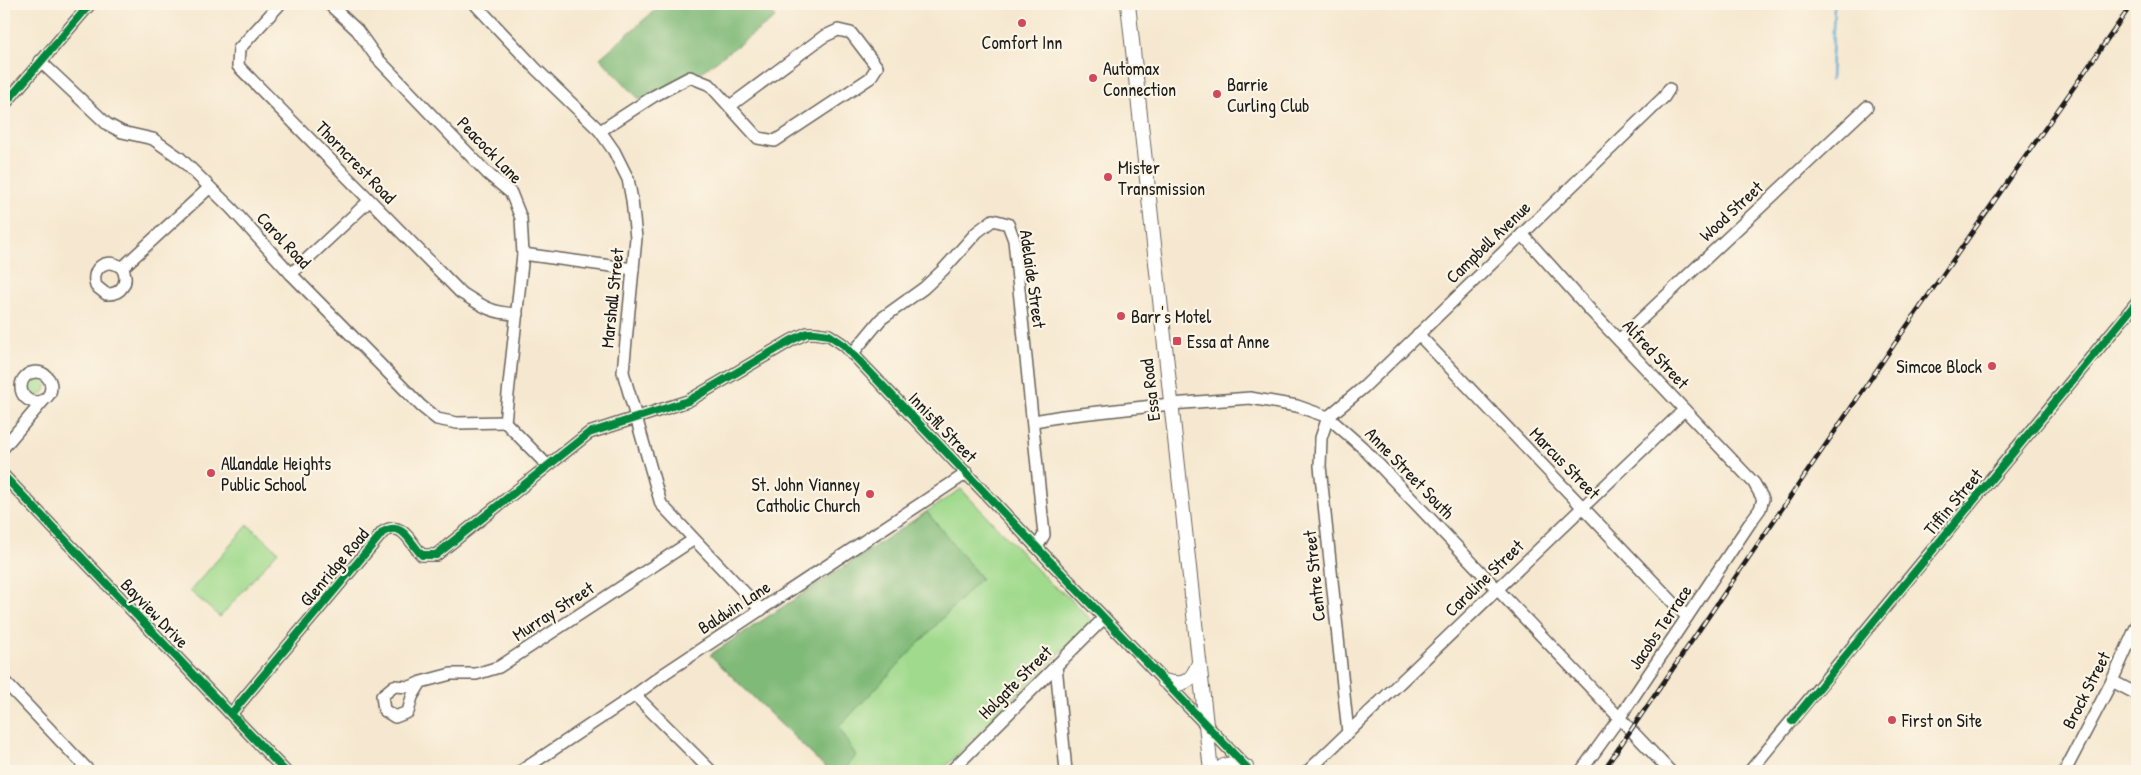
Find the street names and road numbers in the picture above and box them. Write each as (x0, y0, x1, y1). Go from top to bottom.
street label: Peacock Lane (452, 111, 528, 189)
street label: Thorncrest Road (310, 115, 402, 209)
street label: Wood Street (1694, 174, 1769, 247)
street label: Campbell Avenue (1440, 195, 1536, 289)
street label: Carol Road (251, 206, 317, 274)
street label: Adelaide Street (1014, 228, 1052, 331)
street label: Marshall Street (594, 246, 630, 349)
street label: Alfred Street (1617, 314, 1695, 395)
street label: Essa Road (1134, 357, 1166, 423)
street label: Innisfil Street (903, 386, 984, 468)
street label: Marcus Street (1524, 421, 1606, 505)
street label: Anne Street South (1360, 422, 1461, 525)
street label: Tiffin Street (1918, 463, 1989, 541)
street label: Glenridge Road (294, 522, 374, 612)
street label: Centre Street (1297, 528, 1331, 623)
street label: Caroline Street (1439, 533, 1530, 622)
street label: Bayview Drive (115, 572, 195, 654)
street label: Baldwin Lane (693, 574, 775, 640)
street label: Murray Street (507, 575, 599, 647)
street label: Jacobs Terrace (1622, 580, 1698, 674)
street label: Holgate Street (973, 639, 1058, 724)
street label: Brock Street (2056, 646, 2117, 733)

